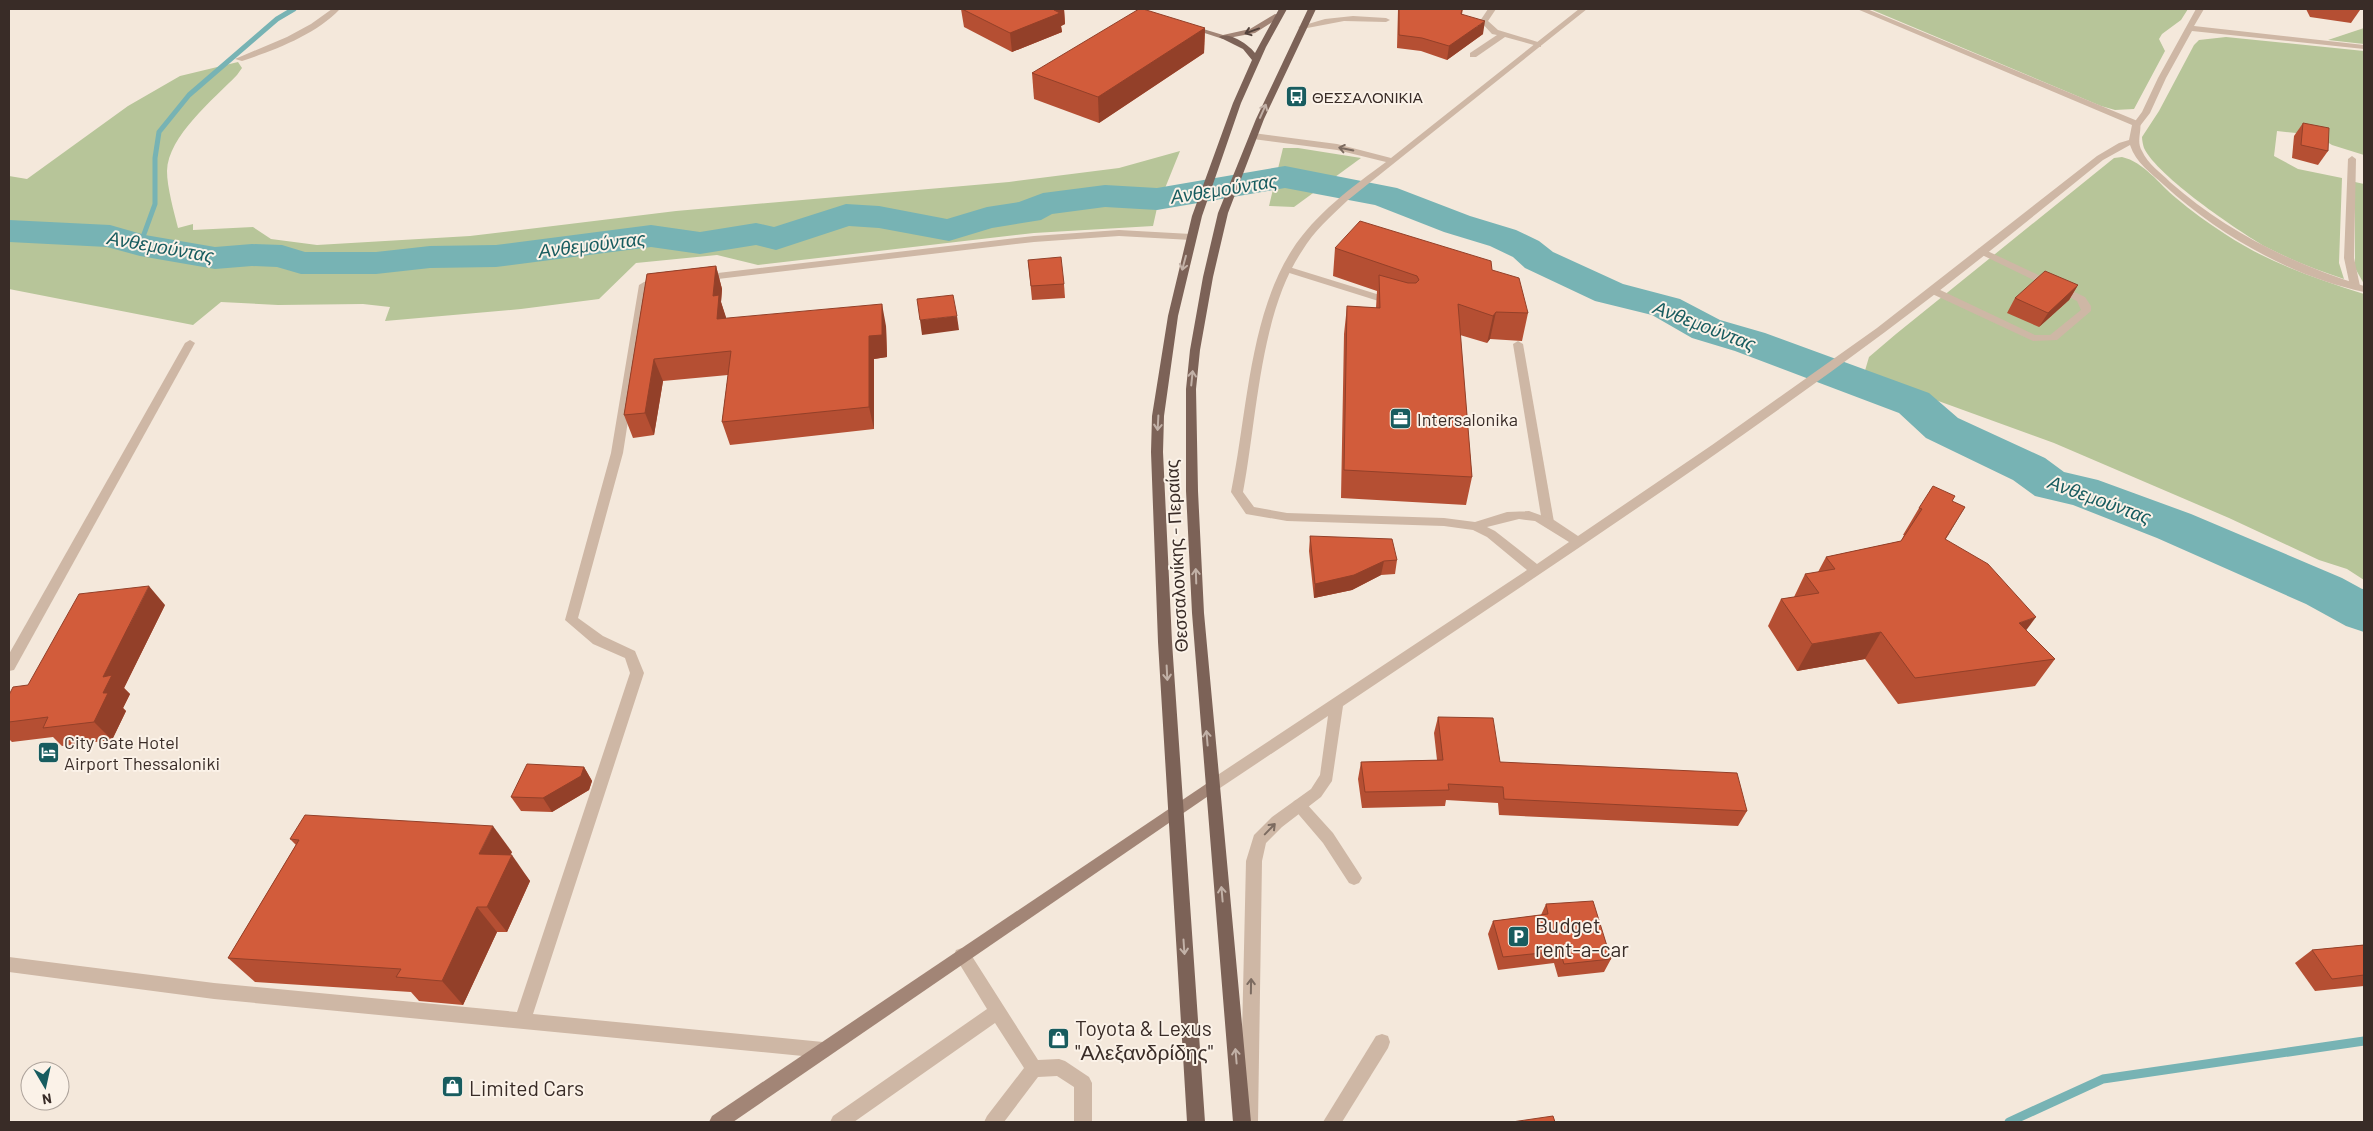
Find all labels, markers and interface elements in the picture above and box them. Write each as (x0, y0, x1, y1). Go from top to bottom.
one-way arrow (1245, 27, 1261, 36)
bus stop icon: ΘΕΣΣΑΛΟΝΙΚΙΑ (1284, 85, 1308, 109)
place label: ΘΕΣΣΑΛΟΝΙΚΙΑ (1312, 88, 1423, 106)
one-way arrow (1259, 104, 1269, 119)
one-way arrow (1339, 144, 1355, 154)
water label: Ανθεμούντας (1168, 168, 1280, 208)
water label: Ανθεμούντας (105, 225, 217, 267)
water label: Ανθεμούντας (536, 226, 648, 262)
one-way arrow (1179, 254, 1189, 270)
water label: Ανθεμούντας (1650, 295, 1760, 355)
one-way arrow (1187, 371, 1197, 387)
office icon: Intersalonika (1389, 407, 1413, 431)
place label: Intersalonika (1417, 408, 1518, 430)
one-way arrow (1153, 415, 1162, 431)
street label: Θεσσαλονίκης - Περαίας (1160, 459, 1192, 653)
water label: Ανθεμούντας (2044, 469, 2155, 529)
one-way arrow (1192, 568, 1201, 584)
one-way arrow (1163, 665, 1172, 681)
one-way arrow (1203, 730, 1212, 746)
place label: City Gate Hotel Airport Thessaloniki (64, 731, 220, 774)
hotel icon: City Gate Hotel Airport Thessaloniki (36, 740, 60, 764)
one-way arrow (1264, 822, 1276, 835)
one-way arrow (1217, 887, 1226, 903)
place label: Budget rent-a-car (1535, 912, 1629, 961)
parking icon: Budget rent-a-car (1507, 924, 1531, 948)
one-way arrow (1180, 939, 1189, 955)
one-way arrow (1247, 978, 1256, 994)
place label: Toyota & Lexus "Αλεξανδρίδης" (1075, 1015, 1213, 1064)
shop icon: Toyota & Lexus "Αλεξανδρίδης" (1047, 1027, 1071, 1051)
one-way arrow (1231, 1049, 1241, 1065)
north arrow (20, 1061, 70, 1111)
shop icon: Limited Cars (441, 1075, 465, 1099)
place label: Limited Cars (469, 1075, 584, 1100)
text: N (41, 1090, 53, 1108)

